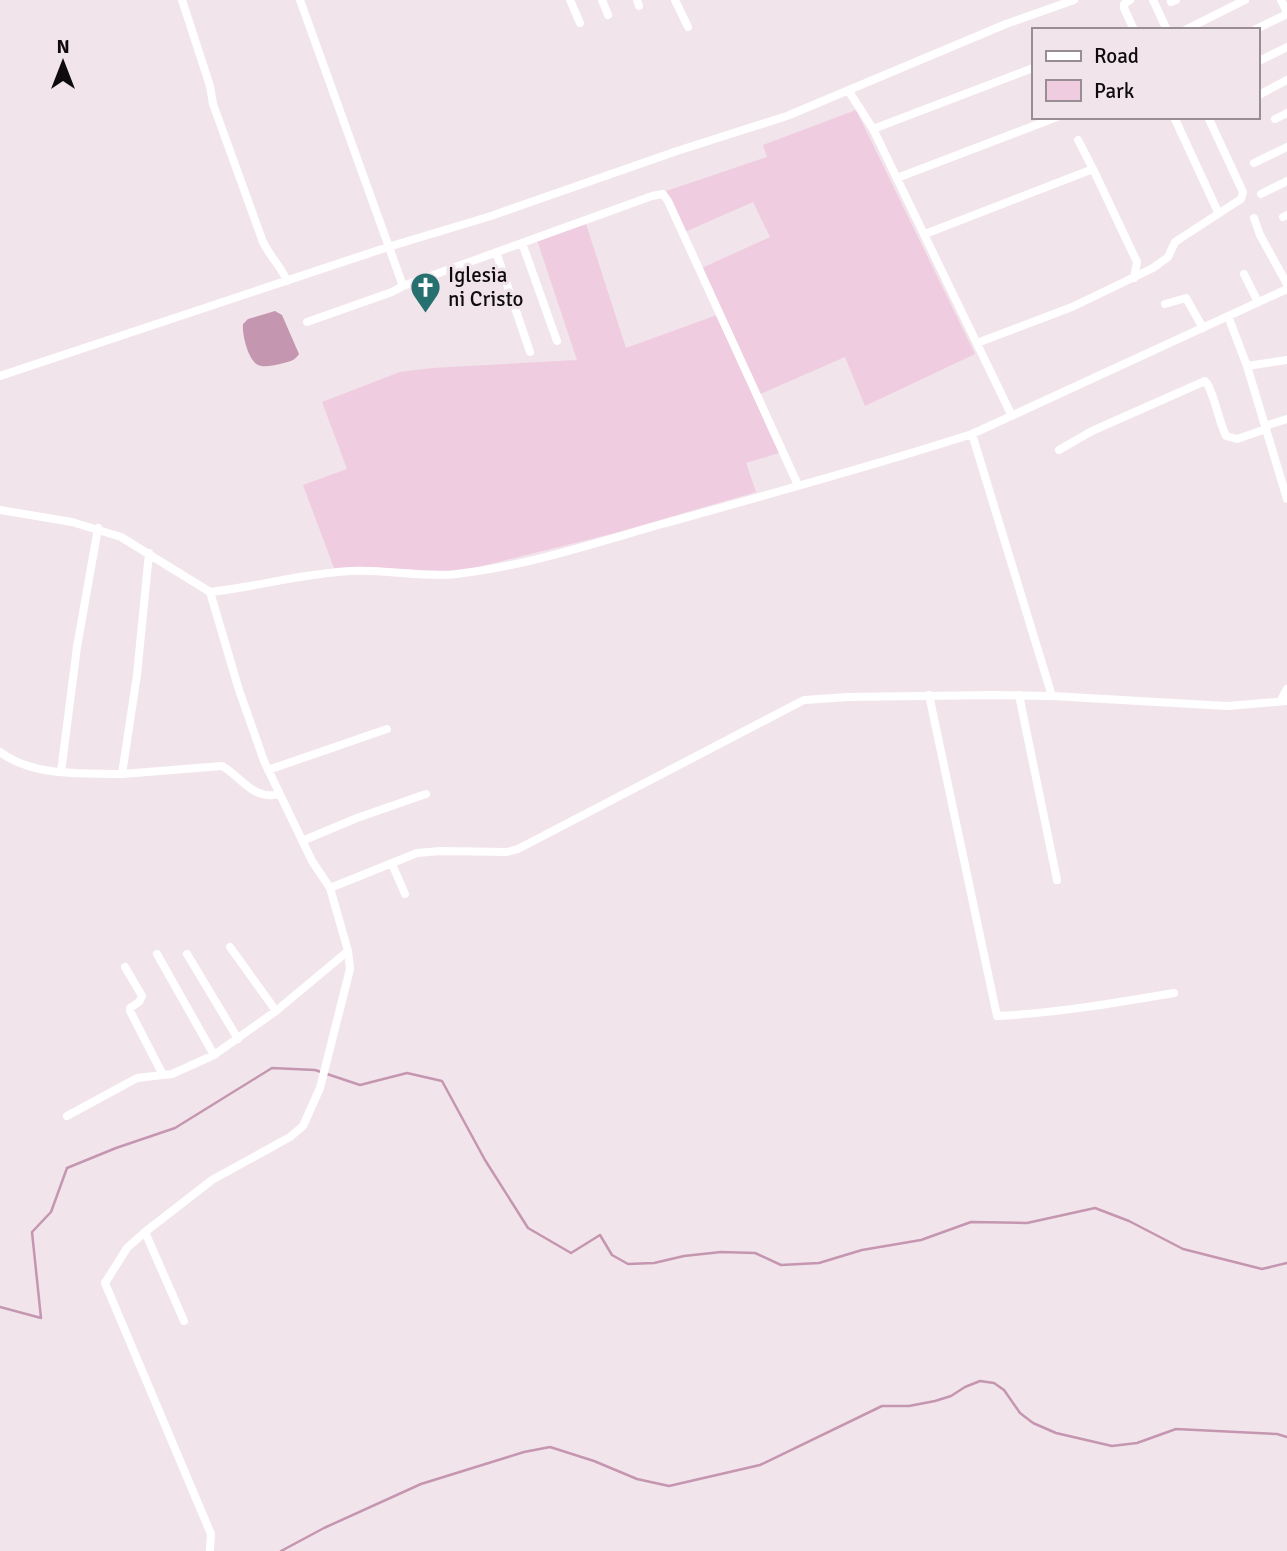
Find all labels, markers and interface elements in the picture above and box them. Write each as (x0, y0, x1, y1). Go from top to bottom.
north arrow (28, 28, 98, 98)
legend (1032, 28, 1259, 119)
text: N (56, 35, 70, 59)
text: Road (1094, 43, 1139, 69)
text: Park (1094, 78, 1135, 104)
place label: Iglesia ni Cristo (448, 262, 524, 312)
church icon: Iglesia ni Cristo (408, 270, 442, 314)

